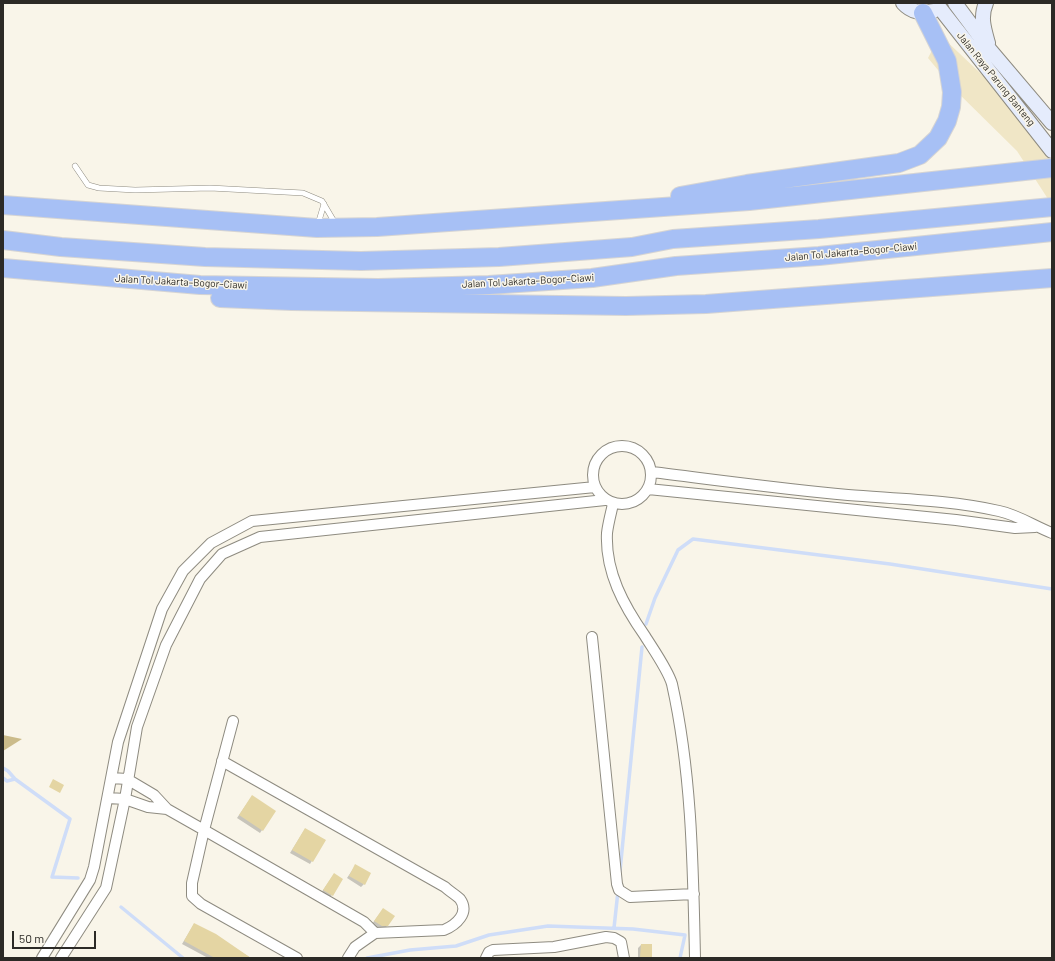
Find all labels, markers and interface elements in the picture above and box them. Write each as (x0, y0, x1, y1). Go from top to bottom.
street label: Jalan Raya Parung Banteng (954, 30, 1038, 128)
street label: Jalan Tol Jakarta–Bogor–Ciawi (785, 240, 917, 264)
street label: Jalan Tol Jakarta–Bogor–Ciawi (462, 272, 594, 290)
street label: Jalan Tol Jakarta–Bogor–Ciawi (115, 273, 247, 291)
scale bar (14, 923, 98, 949)
text: 50 m (19, 931, 44, 945)

